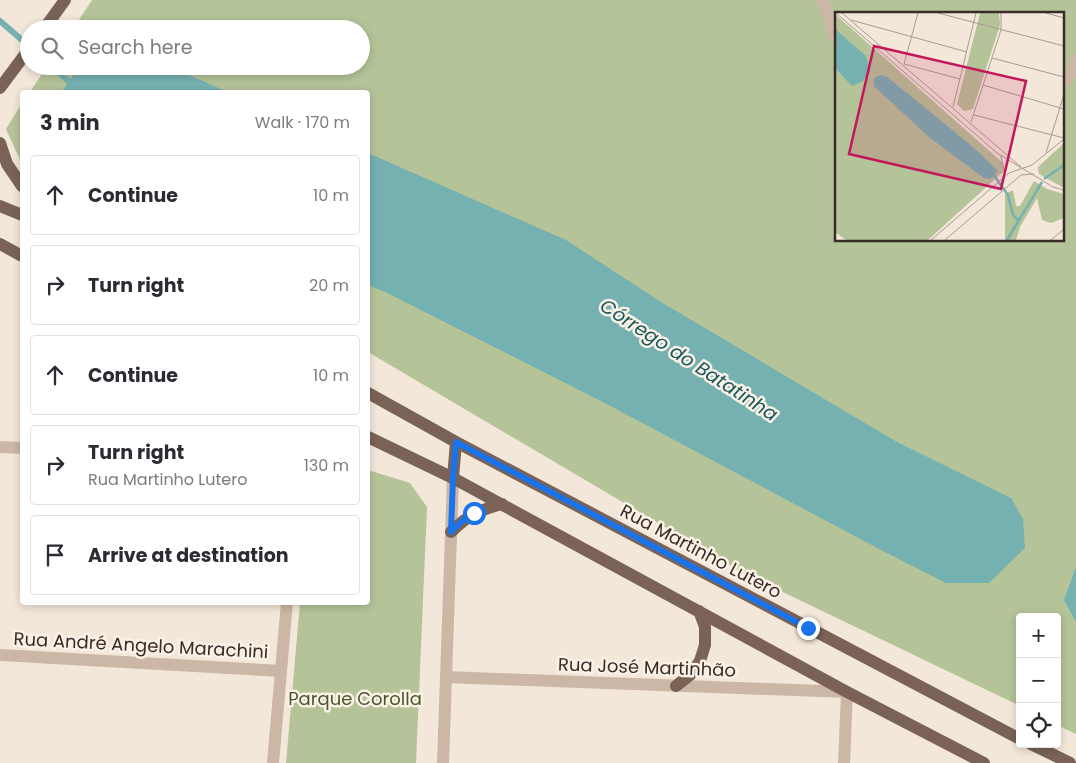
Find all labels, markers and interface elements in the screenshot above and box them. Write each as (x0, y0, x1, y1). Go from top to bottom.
inset map (835, 12, 1064, 241)
search box (20, 20, 370, 75)
icon: search (38, 34, 66, 62)
text: Search here (78, 34, 192, 61)
text: 3 min (40, 108, 100, 137)
text: Walk · 170 m (255, 111, 350, 134)
icon: ahead (41, 181, 69, 209)
text: Continue (88, 182, 178, 209)
text: 10 m (313, 184, 349, 207)
icon: right (41, 271, 69, 299)
text: Turn right (88, 272, 184, 299)
text: 20 m (309, 274, 349, 297)
water label: Córrego do Batatinha (595, 292, 783, 428)
icon: ahead (41, 361, 69, 389)
text: Continue (88, 362, 178, 389)
text: 10 m (313, 364, 349, 387)
text: Turn right (88, 439, 184, 466)
icon: right (41, 451, 69, 479)
text: 130 m (304, 454, 349, 477)
text: Rua Martinho Lutero (88, 468, 247, 491)
street label: Rua Martinho Lutero (616, 498, 786, 604)
route start (463, 502, 486, 525)
icon: arrive (41, 541, 69, 569)
text: Arrive at destination (88, 542, 289, 569)
map controls (1016, 613, 1061, 748)
button: + (1016, 613, 1061, 658)
route end (797, 617, 820, 640)
street label: Rua André Angelo Marachini (13, 626, 269, 664)
street label: Rua José Martinhão (558, 651, 736, 683)
button: − (1016, 658, 1061, 703)
park label: Parque Corolla (288, 686, 422, 711)
button: locate (1016, 703, 1061, 748)

